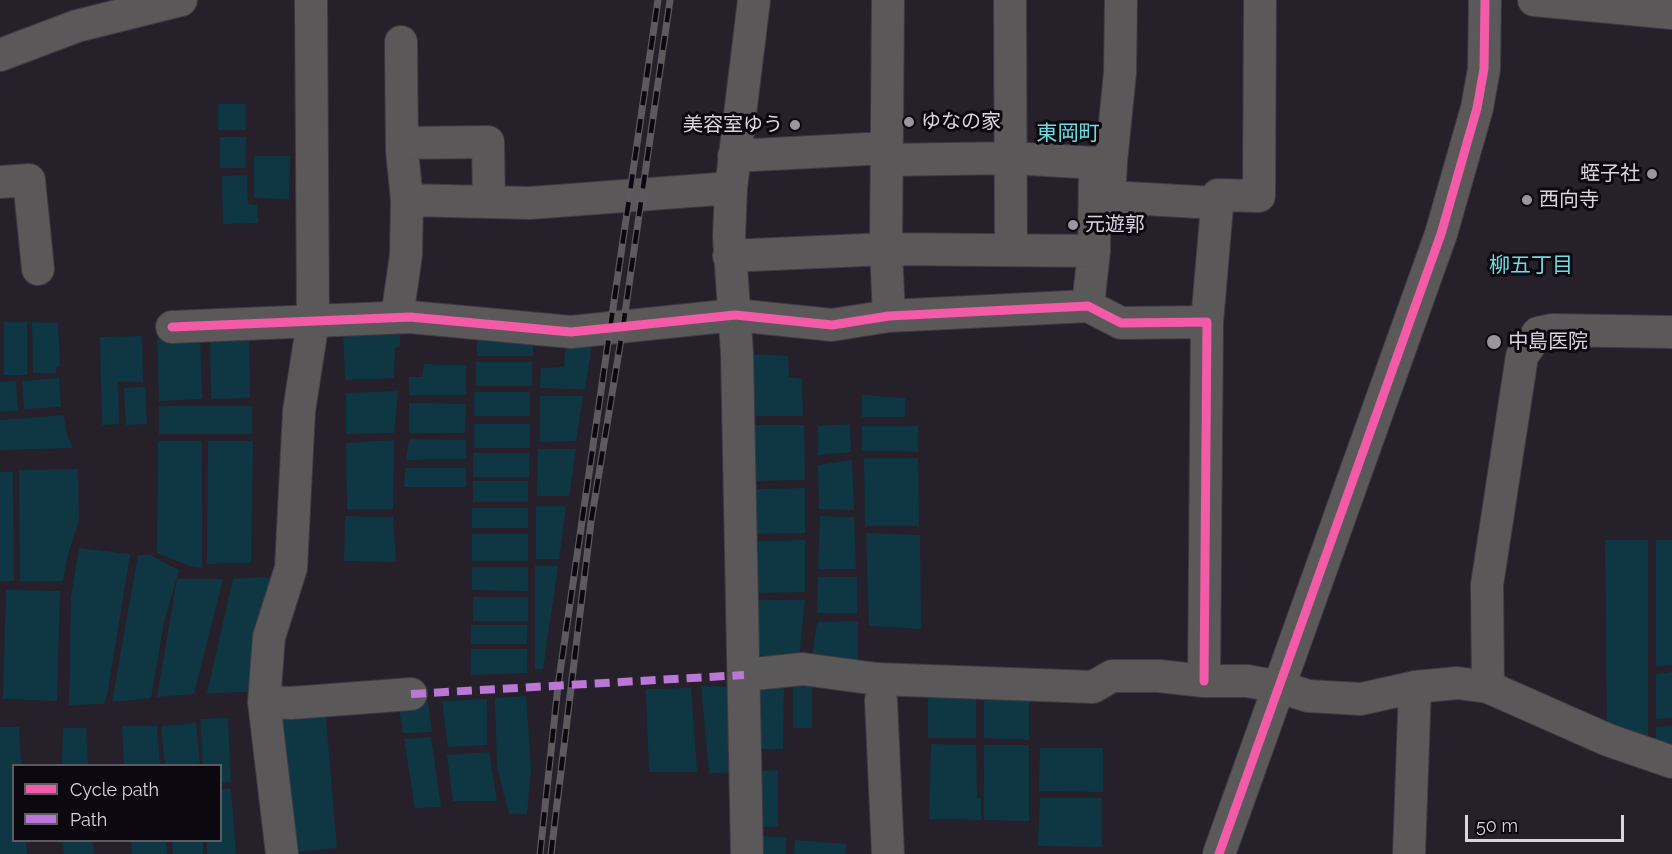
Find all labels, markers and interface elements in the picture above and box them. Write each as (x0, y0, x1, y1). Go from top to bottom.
place label: ゆなの家 (921, 110, 1001, 134)
place label: 美容室ゆう (683, 113, 783, 137)
marker: ゆなの家 (902, 115, 916, 129)
marker: 美容室ゆう (788, 118, 802, 132)
district label: 東岡町 (1037, 121, 1099, 147)
place label: 蛭子社 (1580, 162, 1640, 186)
marker: 蛭子社 (1645, 167, 1659, 181)
place label: 西向寺 (1539, 188, 1599, 212)
marker: 西向寺 (1520, 193, 1534, 207)
place label: 元遊郭 (1085, 213, 1145, 237)
marker: 元遊郭 (1066, 218, 1080, 232)
district label: 柳五丁目 (1489, 253, 1573, 279)
place label: 中島医院 (1508, 330, 1588, 354)
marker: 中島医院 (1485, 333, 1503, 351)
legend (12, 764, 222, 842)
text: Cycle path (70, 779, 159, 800)
scale bar (1468, 803, 1627, 841)
text: Path (70, 809, 107, 830)
text: 50 m (1476, 815, 1518, 836)

